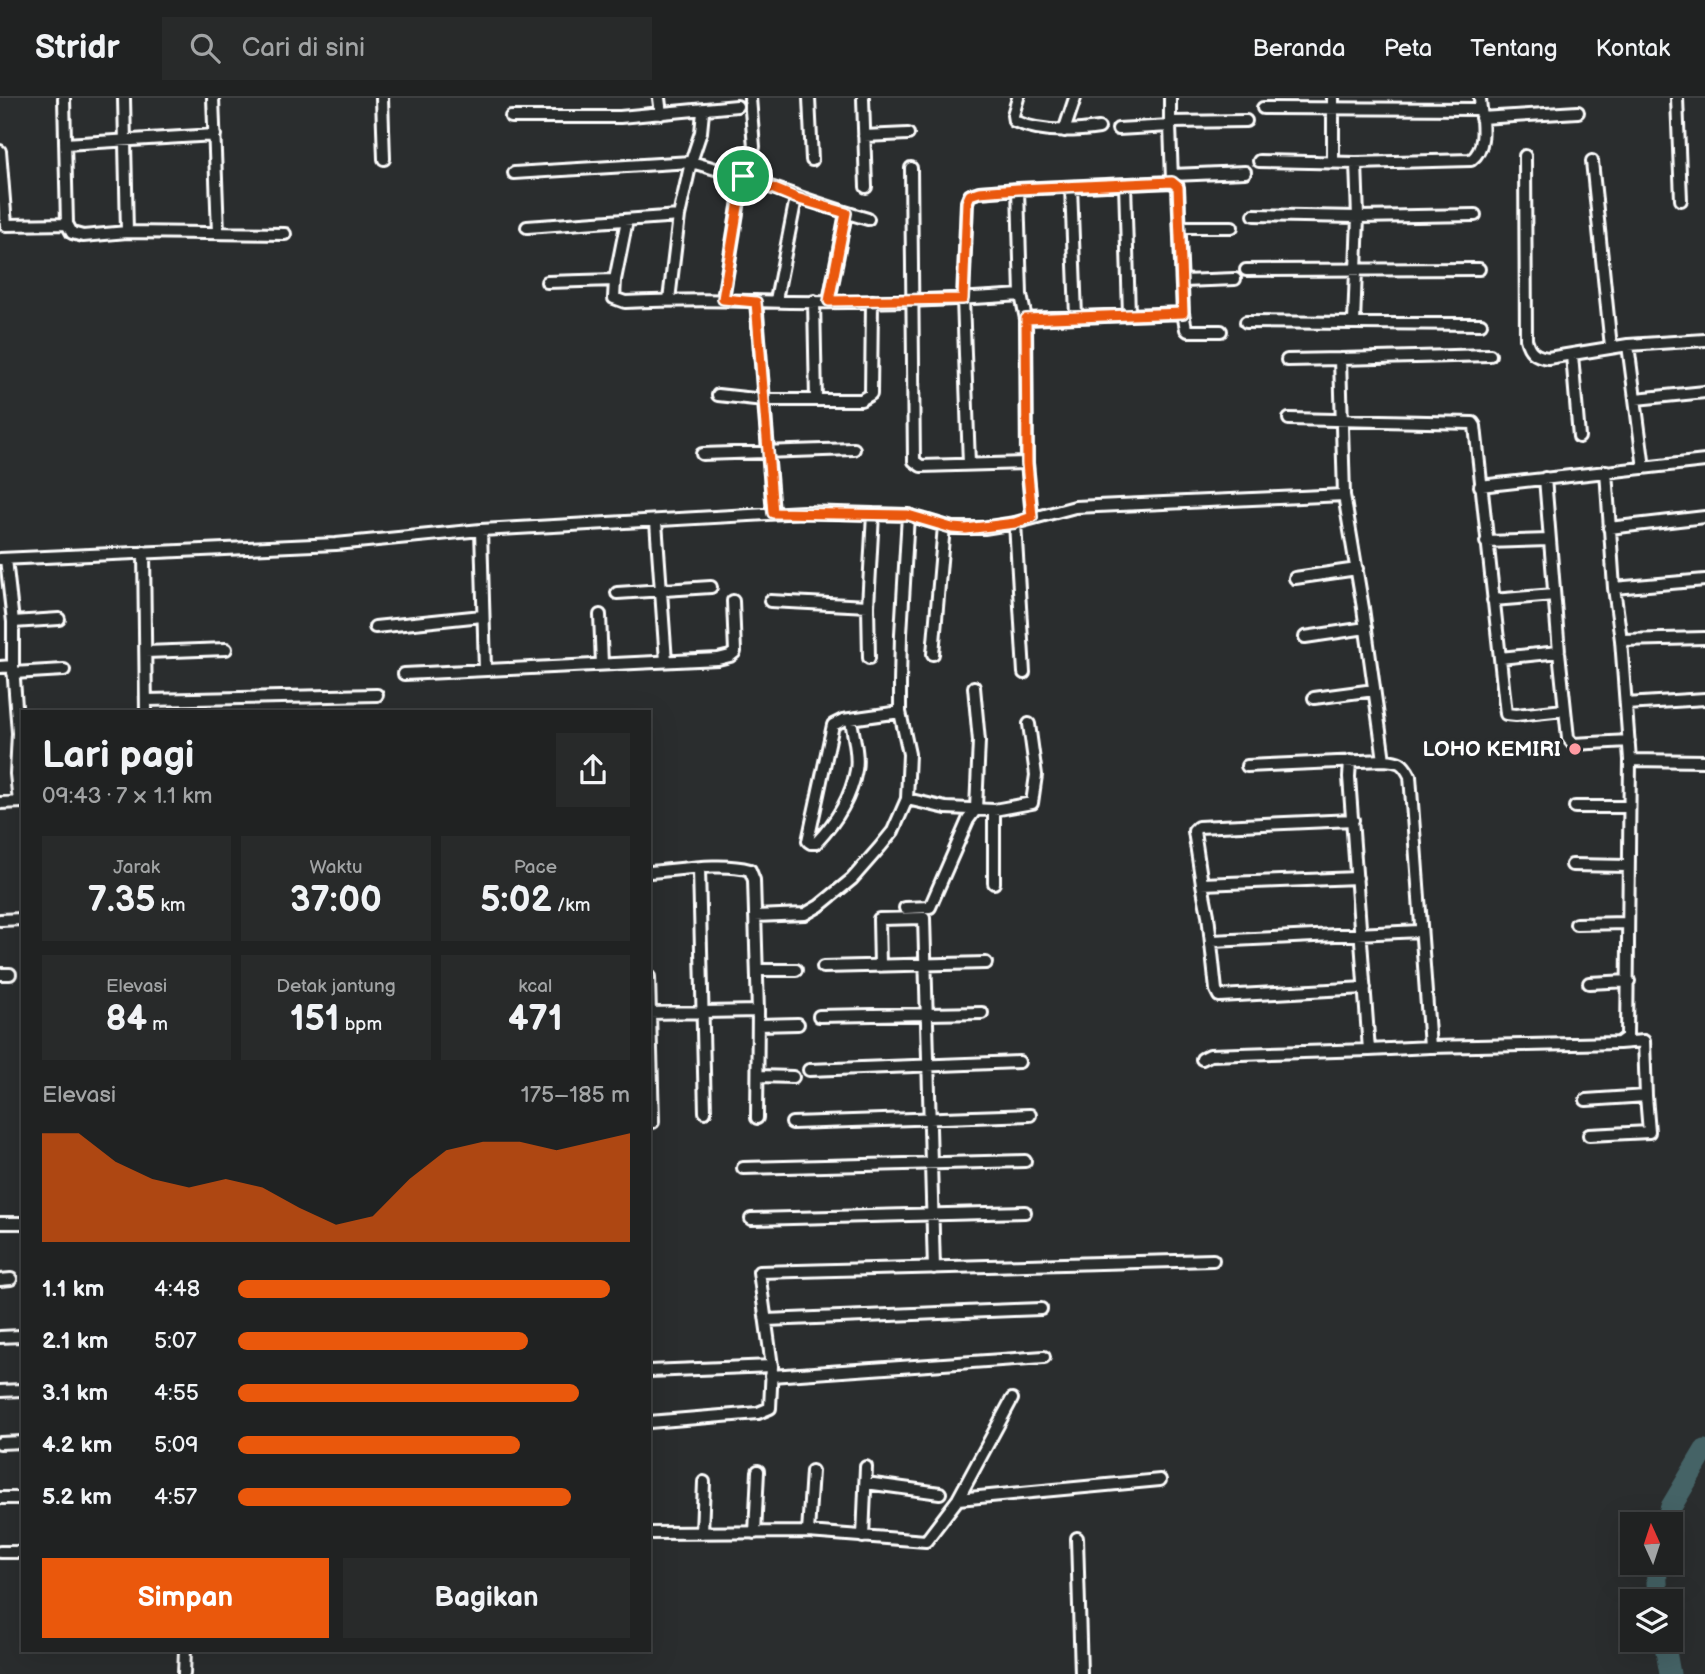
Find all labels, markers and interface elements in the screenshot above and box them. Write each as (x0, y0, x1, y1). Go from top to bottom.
search box (162, 17, 652, 80)
text: Stridr (35, 28, 120, 68)
icon: search (186, 29, 224, 67)
text: Cari di sini (242, 33, 365, 64)
text: Beranda (1252, 34, 1346, 63)
text: Peta (1384, 34, 1432, 63)
text: Tentang (1470, 34, 1558, 63)
text: Kontak (1596, 34, 1670, 63)
pin (713, 146, 773, 206)
icon: arrive (724, 157, 762, 195)
text: Lari pagi (42, 733, 194, 778)
button: share (556, 733, 630, 807)
place label: LOHO KEMIRI (1423, 737, 1561, 762)
marker: LOHO KEMIRI (1567, 741, 1583, 757)
text: 09:43 · 7 × 1.1 km (42, 782, 212, 810)
text: Jarak (113, 856, 160, 879)
text: Waktu (309, 856, 363, 879)
text: Pace (514, 856, 557, 879)
text: 7.35 (88, 879, 155, 922)
text: 37:00 (290, 879, 382, 922)
text: 5:02 (480, 879, 552, 922)
text: km (155, 894, 186, 917)
text: /km (552, 894, 590, 917)
text: Elevasi (106, 975, 167, 998)
text: Detak jantung (276, 975, 396, 998)
text: kcal (518, 975, 552, 998)
text: 84 (105, 998, 147, 1041)
text: 151 (290, 998, 340, 1041)
text: 471 (508, 998, 563, 1041)
text: m (147, 1013, 168, 1036)
text: bpm (340, 1013, 382, 1036)
text: Elevasi (42, 1081, 116, 1109)
text: 175–185 m (521, 1081, 630, 1109)
text: 1.1 km (42, 1275, 104, 1303)
text: 4:48 (154, 1275, 200, 1303)
text: 2.1 km (42, 1327, 108, 1355)
text: 5:07 (154, 1327, 197, 1355)
text: 3.1 km (42, 1379, 108, 1407)
text: 4:55 (154, 1379, 199, 1407)
text: 4.2 km (42, 1431, 112, 1459)
text: 5:09 (154, 1431, 199, 1459)
text: 5.2 km (42, 1483, 112, 1511)
text: 4:57 (154, 1483, 197, 1511)
north arrow (1620, 1512, 1684, 1575)
map controls (1620, 1512, 1683, 1652)
button: Simpan (42, 1558, 329, 1638)
button: Bagikan (343, 1558, 630, 1638)
button: layers (1620, 1589, 1683, 1652)

